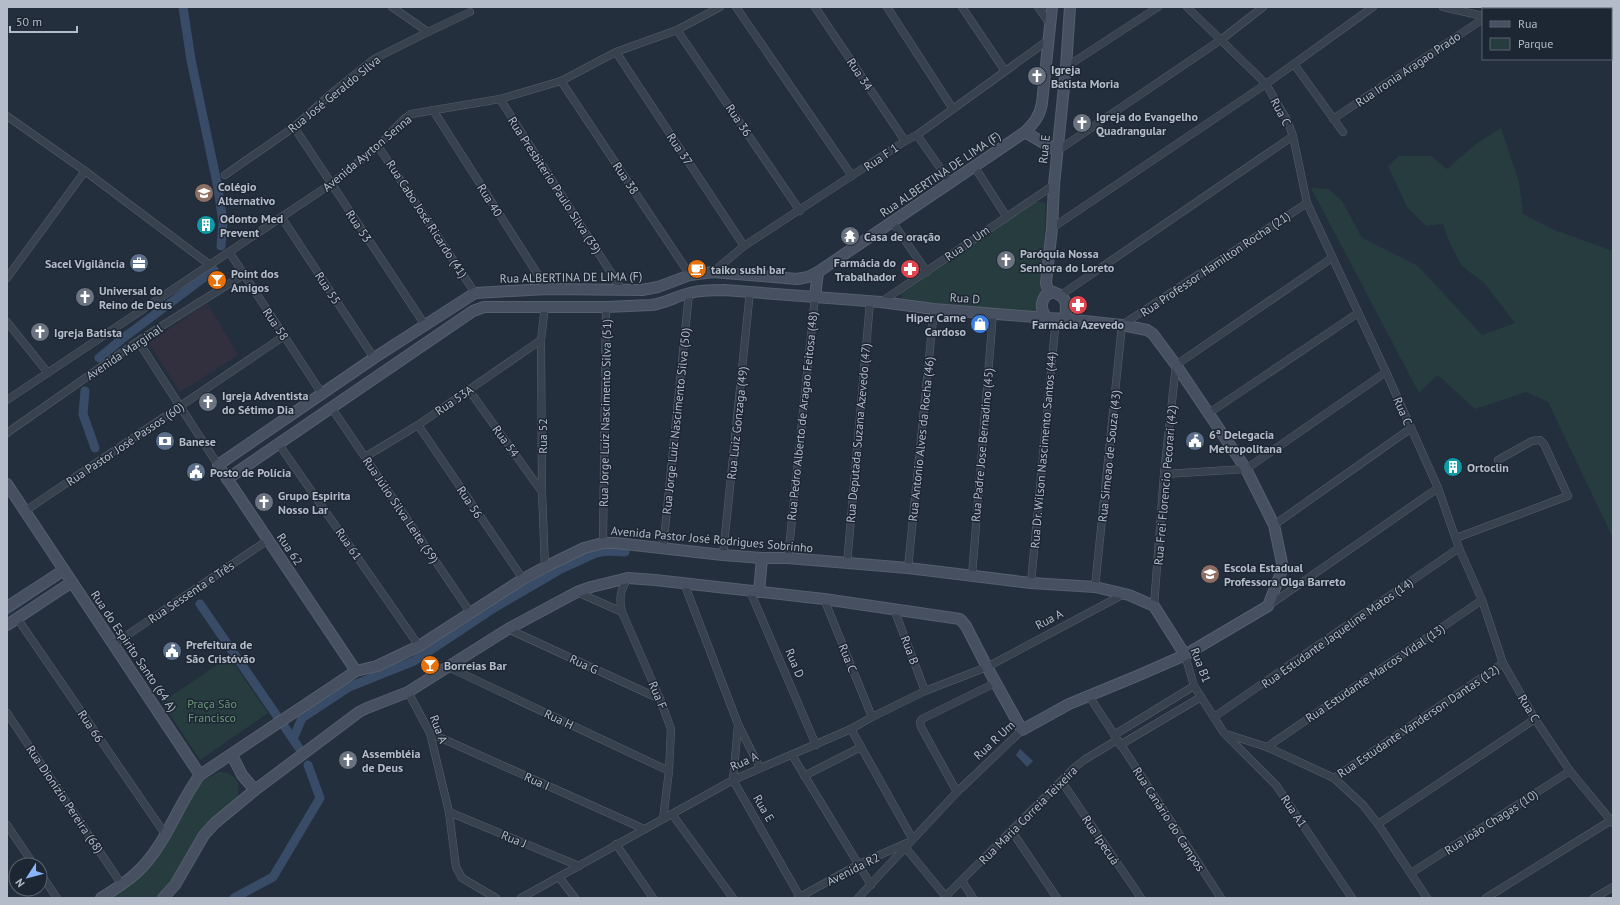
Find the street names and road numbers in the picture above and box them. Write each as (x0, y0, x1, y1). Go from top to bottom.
street label: Rua Ironia Aragao Prado (1353, 28, 1463, 110)
street label: Rua José Geraldo Silva (285, 52, 383, 136)
street label: Rua 34 (844, 55, 876, 93)
street label: Rua C (1267, 95, 1295, 129)
street label: Rua 36 (723, 101, 755, 139)
street label: Avenida Ayrton Senna (319, 111, 415, 195)
street label: Rua Presbiterio Paulo Silva (39) (505, 114, 605, 256)
street label: Rua ALBERTINA DE LIMA (F) (877, 128, 1003, 220)
street label: Rua 37 (664, 130, 696, 168)
street label: Rua E (1035, 134, 1053, 164)
street label: Rua F 1 (861, 140, 901, 174)
street label: Rua Cabo José Ricardo (41) (383, 157, 471, 281)
street label: Rua 38 (610, 159, 642, 197)
street label: Rua 40 (474, 181, 506, 220)
street label: Rua 53 (343, 207, 375, 245)
street label: Rua Professor Hamilton Rocha (21) (1137, 208, 1293, 320)
street label: Rua D Um (942, 222, 992, 264)
street label: Rua ALBERTINA DE LIMA (F) (500, 268, 642, 286)
street label: Rua 55 (312, 269, 344, 307)
street label: Rua D (949, 289, 981, 307)
street label: Rua 58 (260, 305, 292, 343)
street label: Rua Pedro Alberto de Aragao Feitosa (48) (784, 311, 820, 521)
street label: Rua Jorge Luiz Nascimento Silva (51) (596, 319, 614, 507)
street label: Avenida Marginal (83, 321, 165, 383)
street label: Rua Jorge Luiz Nascimento Silva (50) (659, 327, 693, 515)
street label: Rua Deputada Suzana Azevedo (47) (843, 343, 873, 523)
street label: Rua Dr. Wilson Nascimento Santos (44) (1027, 351, 1059, 549)
street label: Rua Antonio Alves da Rocha (46) (905, 356, 937, 522)
street label: Rua Luiz Gonzaga (49) (724, 366, 750, 480)
street label: Rua Padre Jose Bernadino (45) (968, 367, 996, 523)
street label: Rua 53A (432, 382, 476, 418)
street label: Rua Simeao de Souza (43) (1095, 389, 1123, 523)
street label: Rua C (1390, 394, 1416, 428)
street label: Rua Pastor José Passos (60) (63, 399, 187, 489)
street label: Rua Frei Florencio Pecorari (42) (1151, 404, 1179, 566)
street label: Rua 52 (535, 418, 550, 454)
street label: Rua 54 (489, 422, 523, 460)
street label: Rua Júlio Silva Leite (59) (360, 454, 442, 566)
street label: Rua 56 (454, 483, 486, 521)
street label: Avenida Pastor José Rodrigues Sobrinho (610, 523, 814, 555)
street label: Rua 61 (333, 525, 365, 563)
street label: Rua 62 (274, 530, 306, 568)
street label: Rua Sessenta e Três (145, 558, 237, 626)
street label: Rua Estudante Jaqueline Matos (14) (1258, 575, 1416, 691)
street label: Rua do Espirito Santo (64 A) (88, 588, 180, 714)
street label: Rua A (1033, 606, 1065, 632)
street label: Rua Estudante Marcos Vidal (13) (1302, 621, 1448, 725)
street label: Rua B (898, 633, 922, 667)
street label: Rua C (836, 642, 861, 675)
street label: Rua B1 (1188, 645, 1214, 685)
street label: Rua D (782, 646, 808, 680)
street label: Rua G (567, 651, 601, 677)
street label: Rua Estudante Vanderson Dantas (12) (1334, 661, 1502, 781)
street label: Rua F (645, 679, 671, 711)
street label: Rua C (1515, 691, 1543, 725)
street label: Rua H (542, 706, 576, 732)
street label: Rua 66 (75, 707, 107, 745)
street label: Rua A (427, 713, 451, 745)
street label: Rua R Um (970, 717, 1018, 763)
street label: Rua Dionízio Pereira (68) (23, 742, 107, 856)
street label: Rua A (728, 748, 760, 774)
street label: Rua Maria Correia Teixeira (976, 763, 1080, 867)
street label: Rua Canário do Campos (1130, 764, 1208, 874)
street label: Rua I (522, 769, 552, 793)
street label: Rua João Chagas (10) (1442, 786, 1540, 858)
street label: Rua E (750, 792, 778, 824)
street label: Rua A1 (1278, 792, 1310, 830)
street label: Rua Ipecuá (1079, 812, 1123, 868)
street label: Rua J (499, 827, 529, 851)
street label: Avenida R2 (824, 849, 882, 889)

